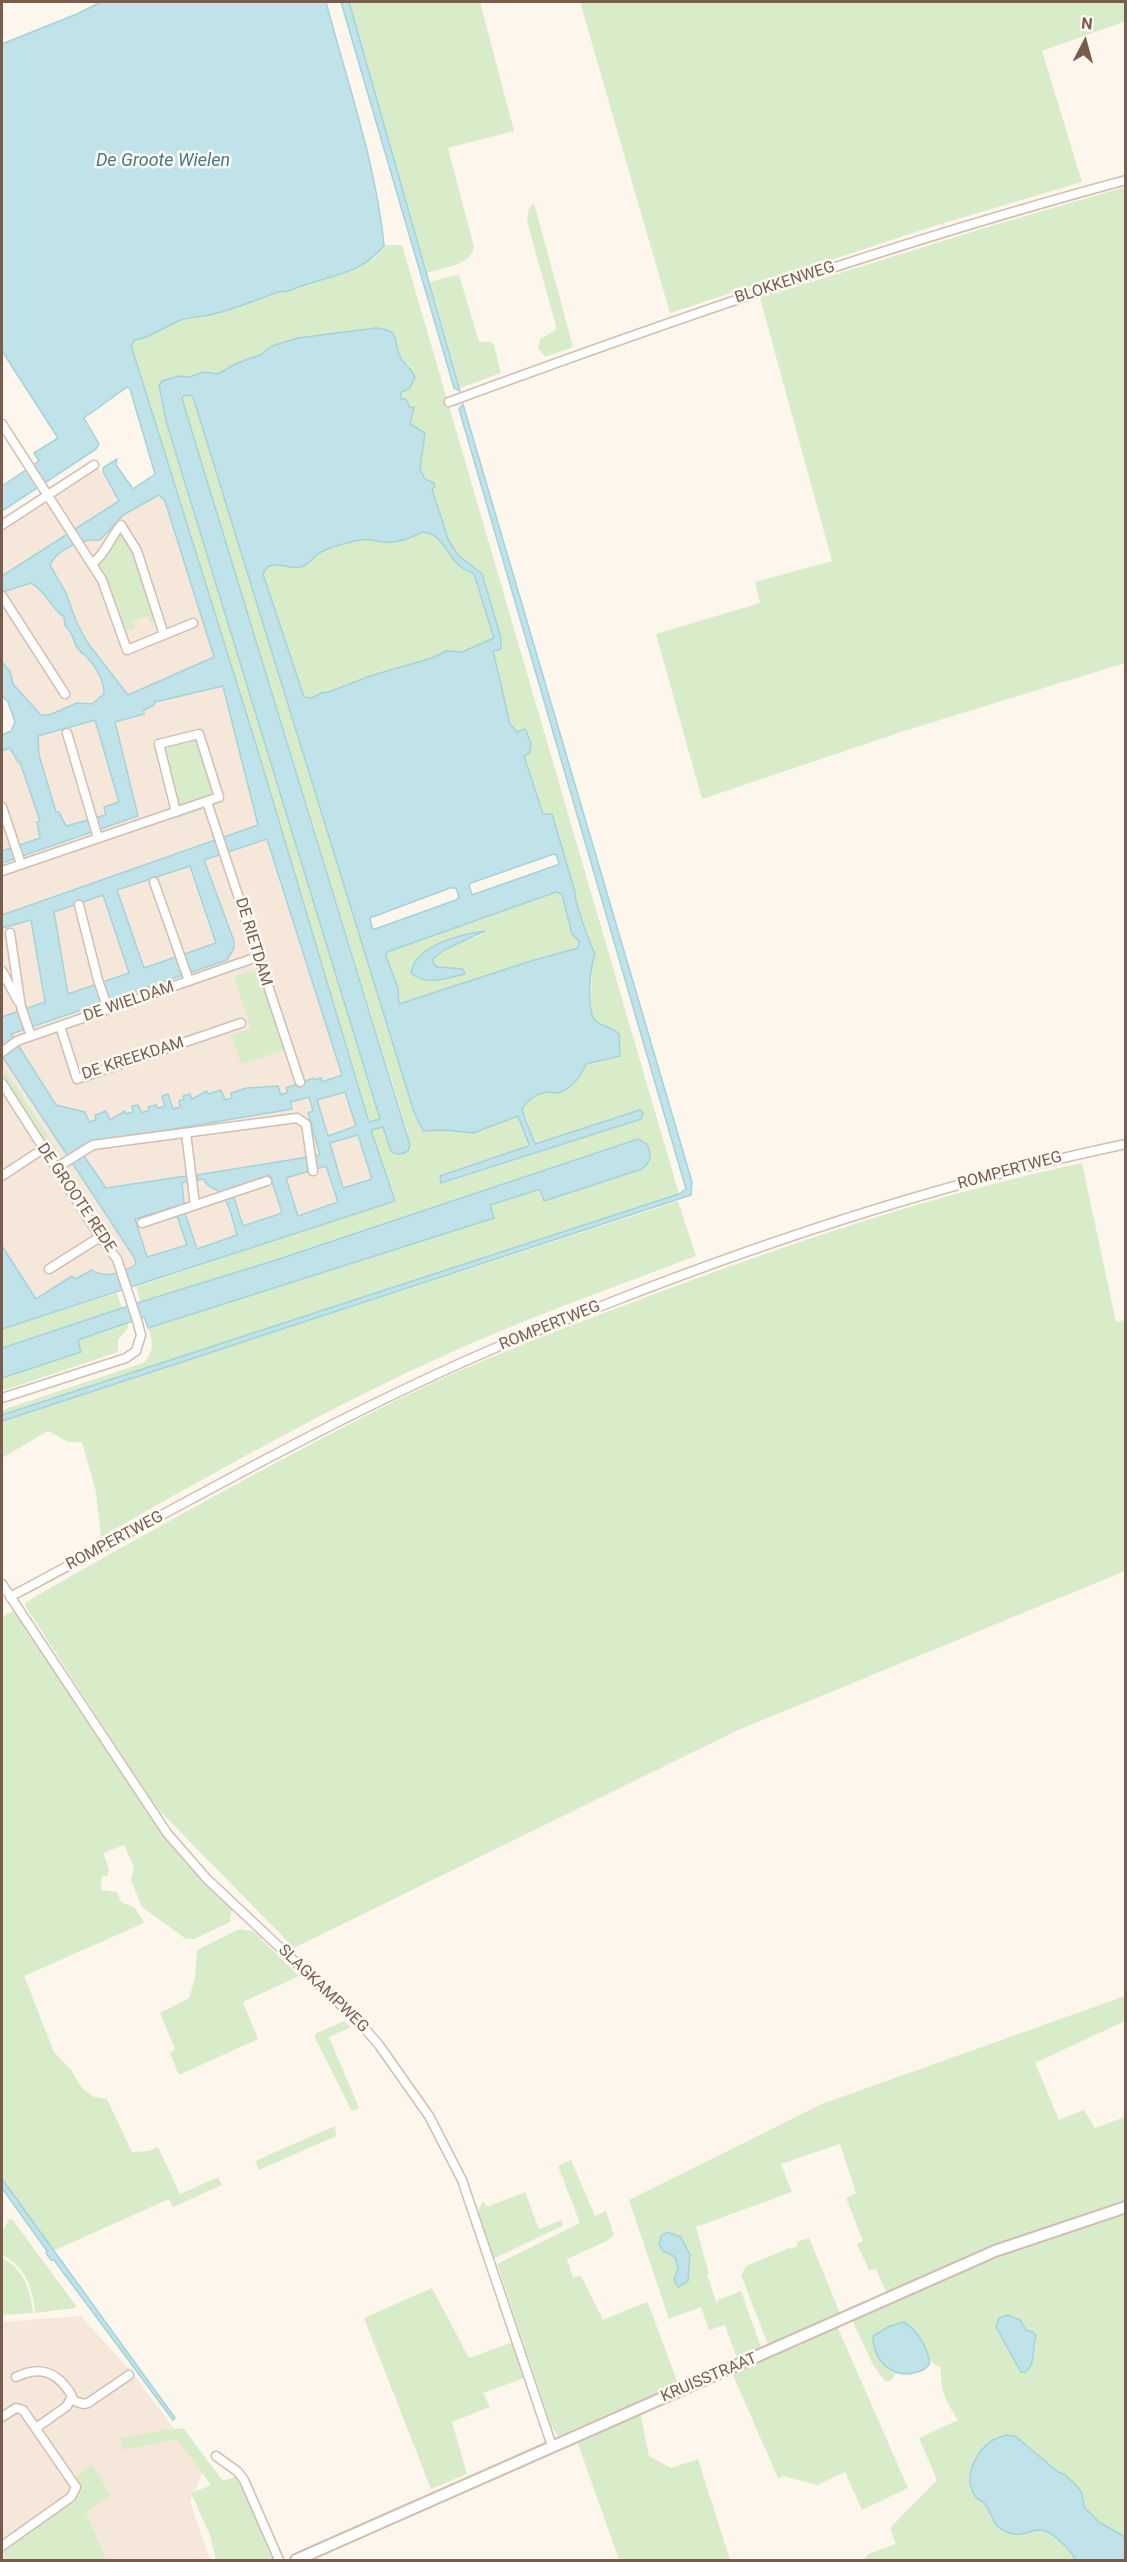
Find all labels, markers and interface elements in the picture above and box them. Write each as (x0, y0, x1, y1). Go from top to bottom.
north arrow (1055, 12, 1115, 72)
text: N (1080, 14, 1094, 34)
water label: De Groote Wielen (96, 150, 230, 172)
street label: BLOKKENWEG (733, 258, 837, 308)
street label: DE RIETDAM (230, 896, 276, 988)
street label: DE WIELDAM (81, 978, 177, 1026)
street label: DE KREEKDAM (79, 1033, 187, 1085)
street label: DE GROOTE REDE (32, 1140, 120, 1256)
street label: ROMPERTWEG (956, 1148, 1064, 1194)
street label: ROMPERTWEG (497, 1297, 603, 1355)
street label: ROMPERTWEG (63, 1507, 167, 1575)
street label: SLAGKAMPWEG (274, 1941, 372, 2037)
street label: KRUISSTRAAT (658, 2349, 760, 2407)

